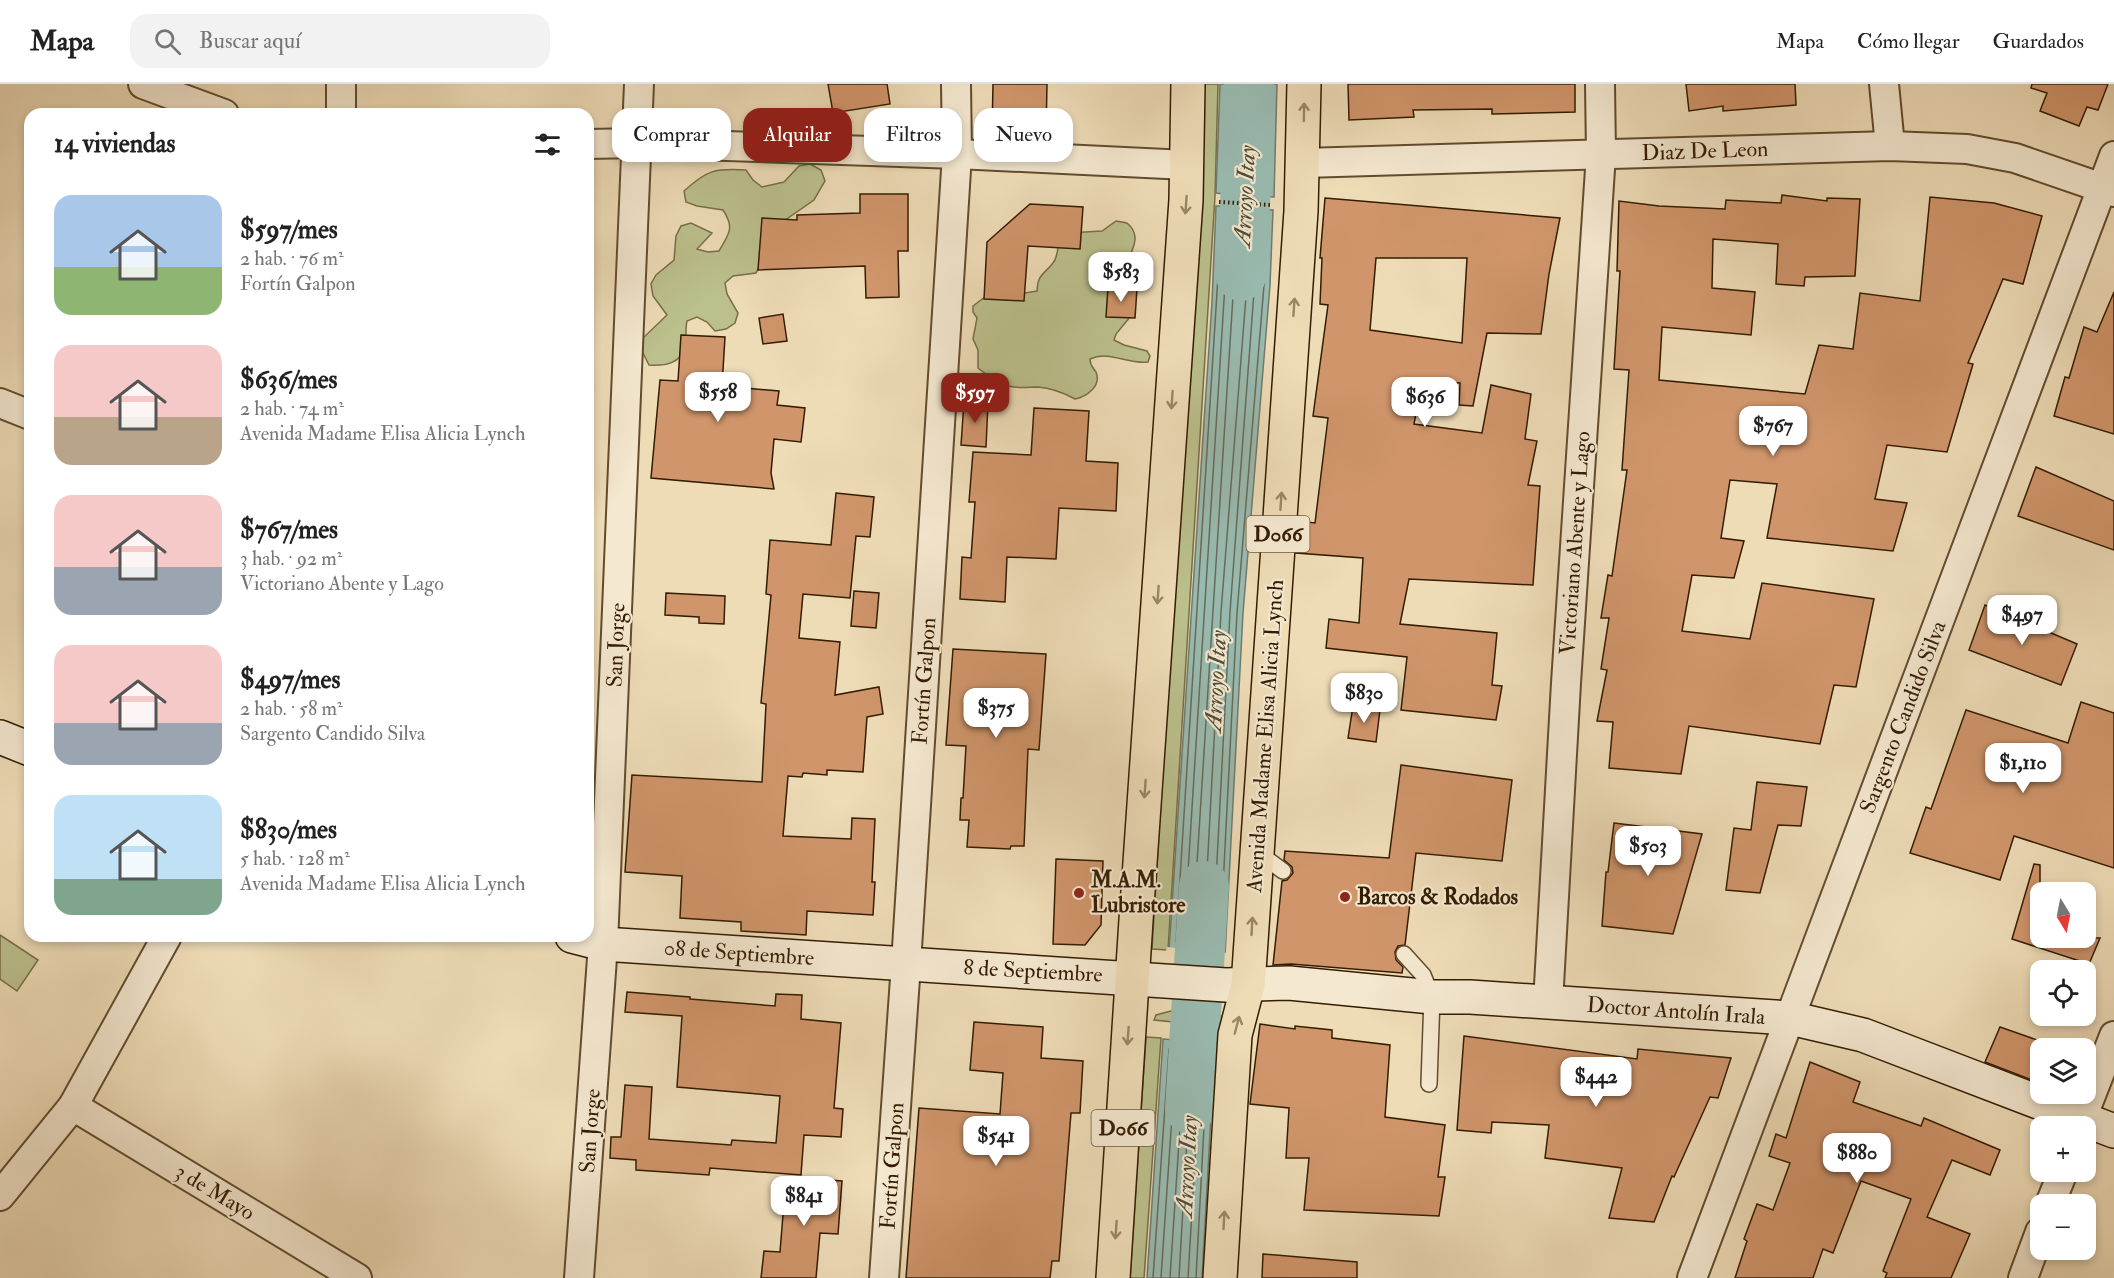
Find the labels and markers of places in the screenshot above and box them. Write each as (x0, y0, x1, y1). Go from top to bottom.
pin: $583 (1085, 252, 1157, 303)
pin: $558 (682, 372, 754, 423)
pin: $597 (939, 373, 1011, 424)
pin: $636 (1389, 377, 1461, 428)
pin: $767 (1737, 406, 1809, 457)
pin: $497 (1986, 595, 2058, 646)
pin: $830 (1328, 673, 1400, 724)
pin: $375 (960, 688, 1032, 739)
pin: $1,110 (1974, 743, 2072, 794)
pin: $503 (1612, 826, 1684, 877)
place label: M.A.M. Lubristore (1090, 866, 1186, 919)
place label: Barcos & Rodados (1357, 883, 1519, 911)
marker: M.A.M. Lubristore (1072, 886, 1086, 900)
marker: Barcos & Rodados (1338, 890, 1352, 904)
pin: $442 (1560, 1057, 1632, 1108)
pin: $541 (960, 1116, 1032, 1167)
pin: $880 (1821, 1133, 1893, 1184)
pin: $841 (768, 1176, 840, 1227)

